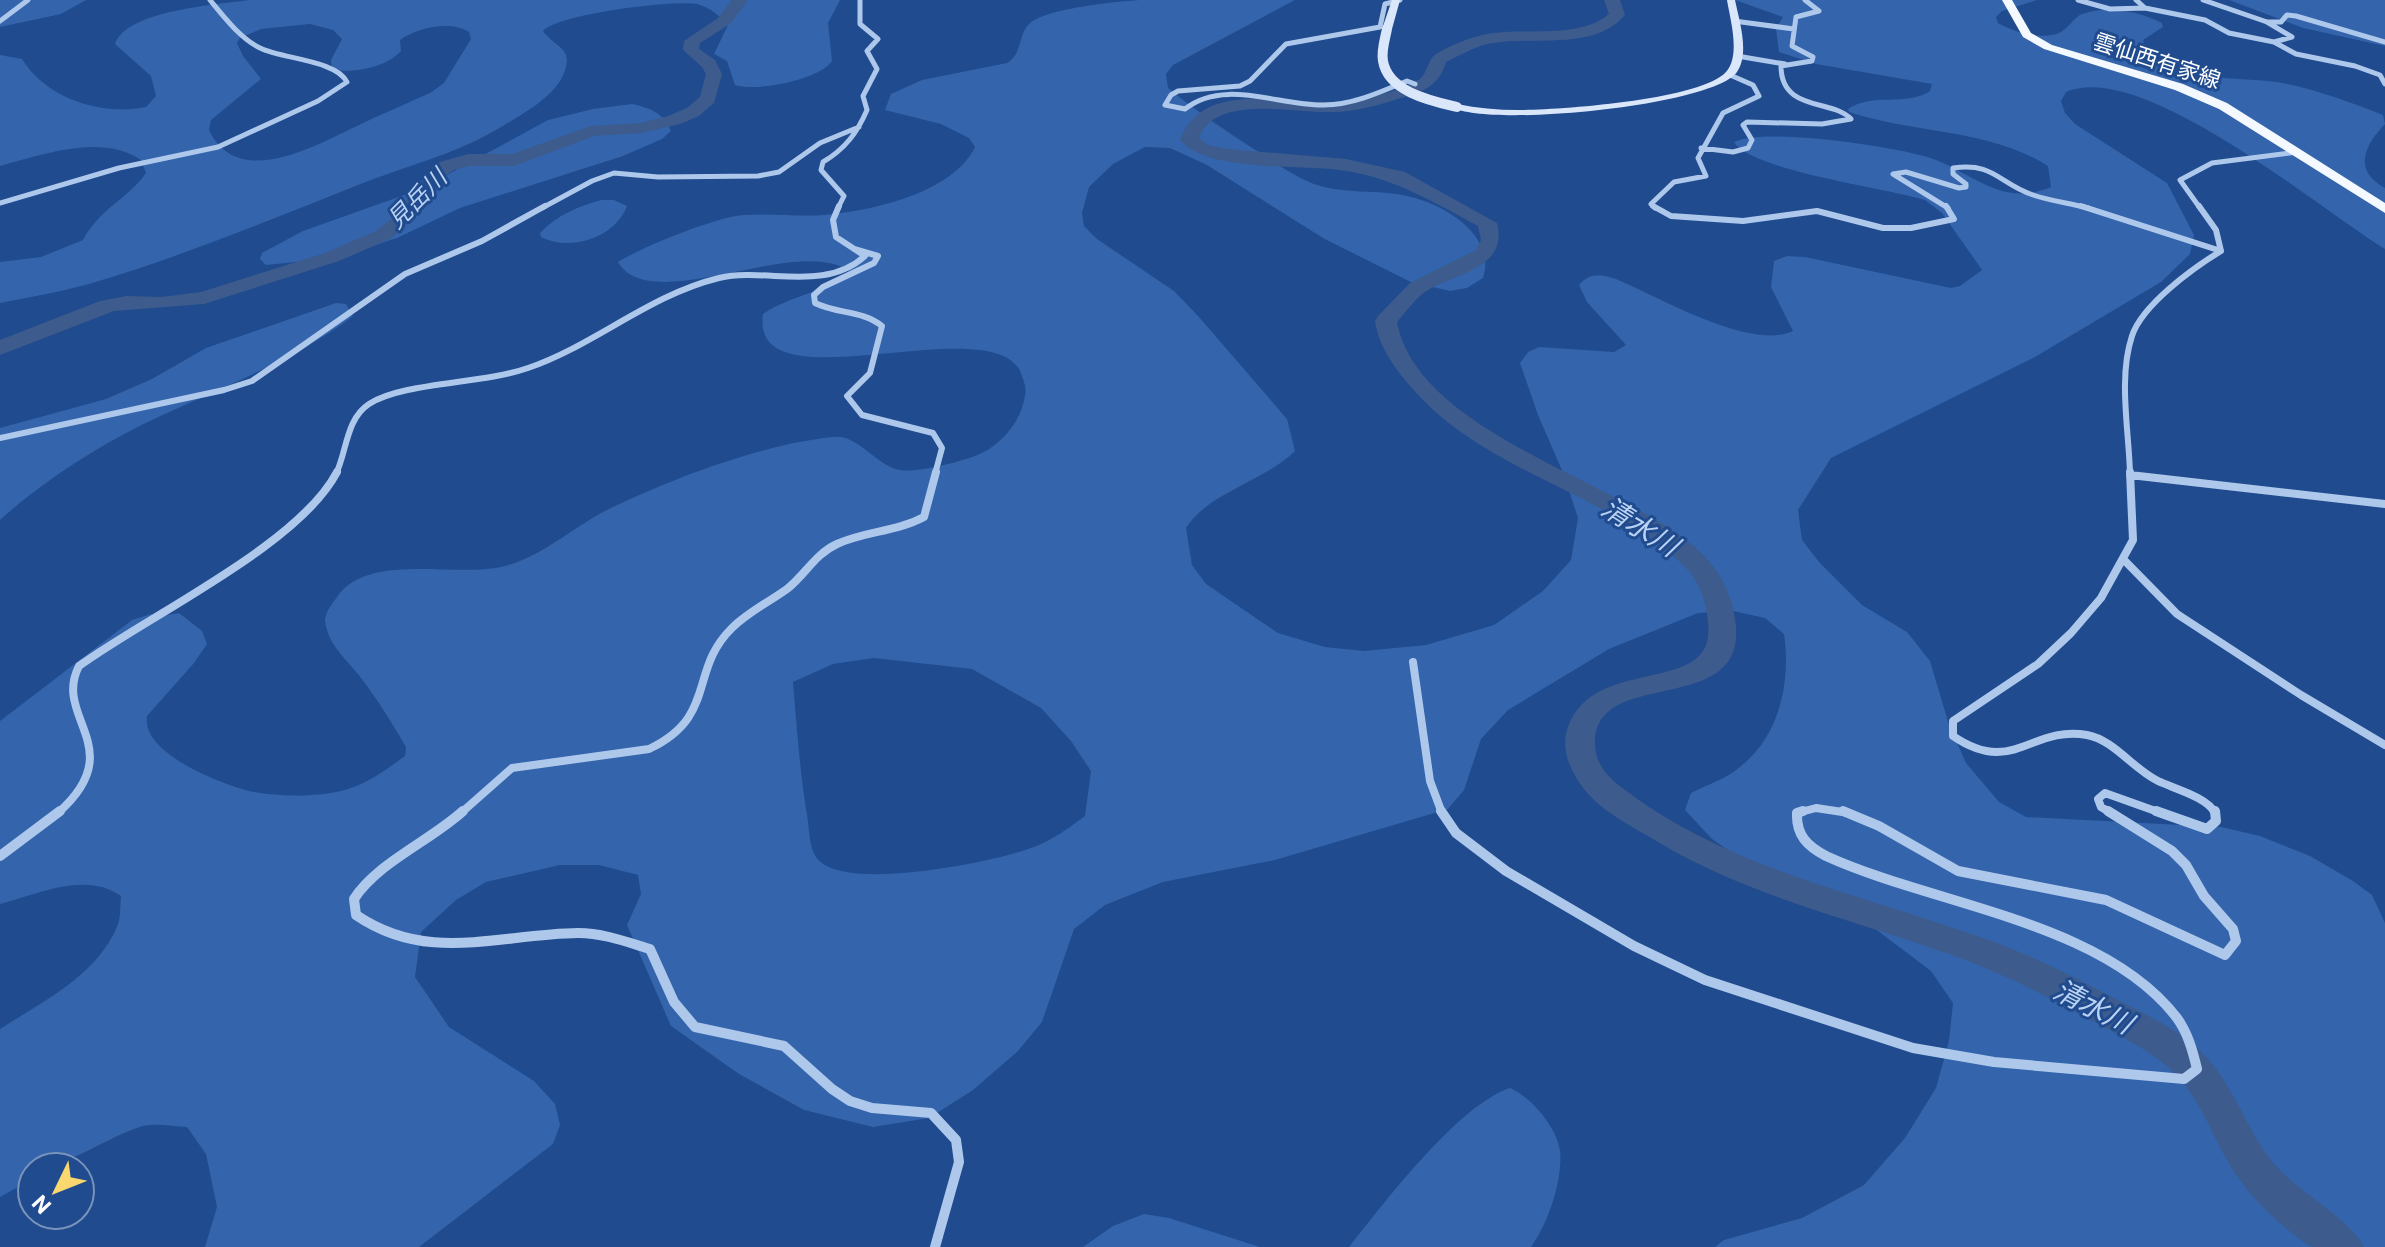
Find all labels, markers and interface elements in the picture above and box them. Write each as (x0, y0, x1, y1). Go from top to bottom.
street label: 雲仙西有家線 (2090, 29, 2224, 93)
water label: 見岳川 (382, 162, 454, 234)
water label: 清水川 (1596, 491, 1687, 565)
water label: 清水川 (2048, 973, 2141, 1042)
north arrow (16, 1151, 96, 1231)
text: N (27, 1190, 56, 1219)

